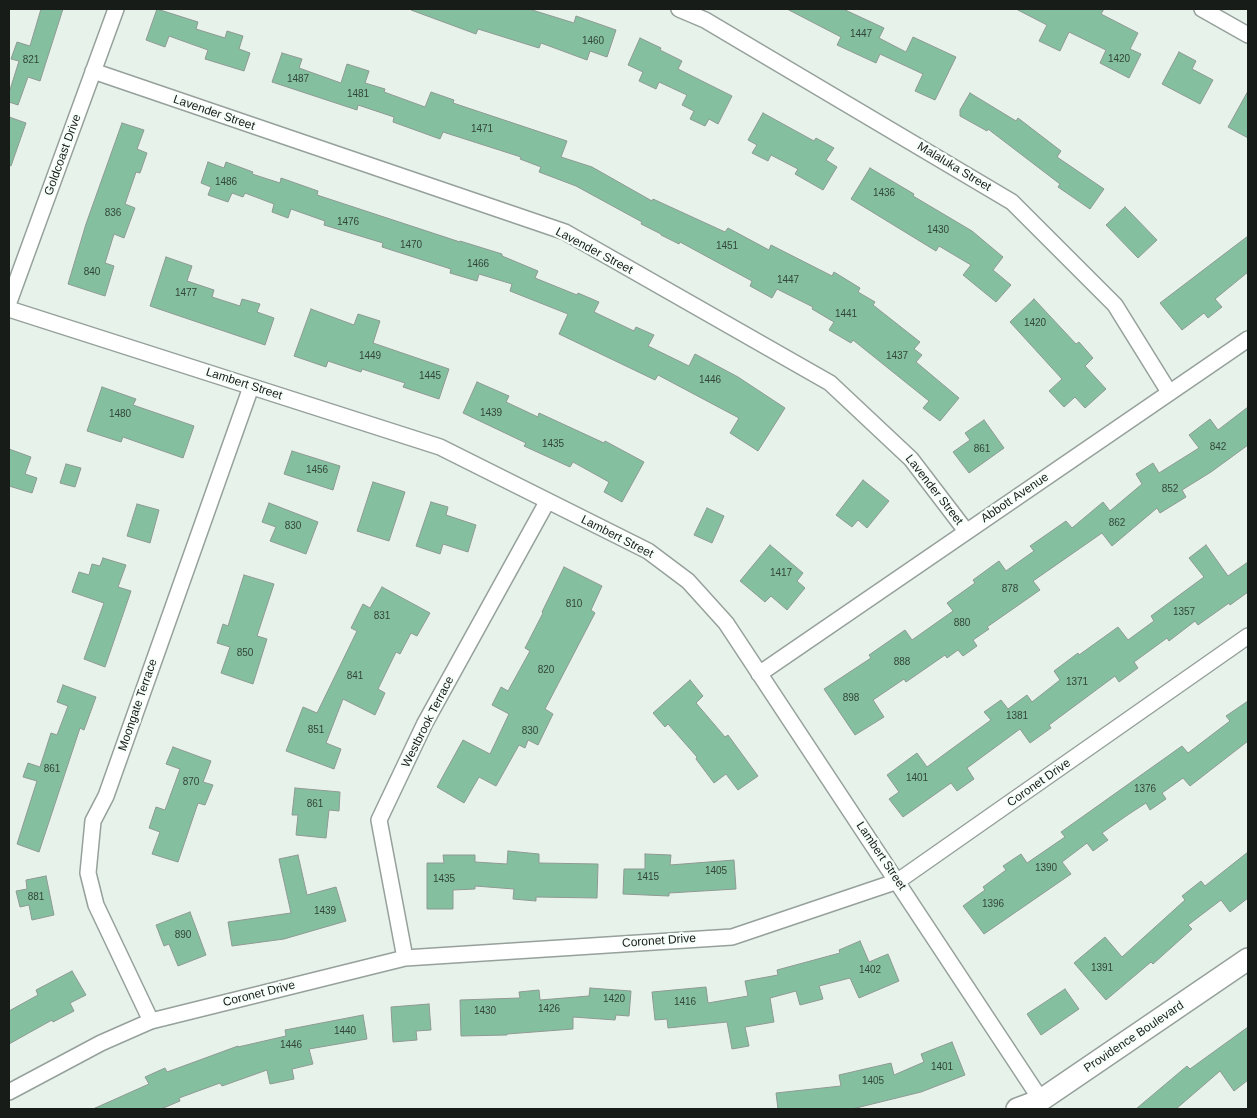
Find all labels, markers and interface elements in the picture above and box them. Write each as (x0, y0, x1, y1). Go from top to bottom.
house number: 1447 (850, 28, 872, 40)
house number: 1460 (582, 35, 604, 47)
house number: 1420 (1108, 53, 1130, 65)
house number: 821 (23, 54, 39, 66)
house number: 1487 (287, 73, 309, 85)
house number: 1481 (347, 88, 369, 100)
street label: Lavender Street (171, 92, 257, 134)
street label: Goldcoast Drive (42, 112, 84, 198)
house number: 1471 (471, 123, 493, 135)
street label: Malaluka Street (915, 139, 993, 195)
house number: 1486 (215, 176, 237, 188)
house number: 1436 (873, 187, 895, 199)
house number: 836 (105, 207, 121, 219)
house number: 1476 (337, 216, 359, 228)
house number: 1430 (927, 224, 949, 236)
street label: Lavender Street (553, 225, 635, 277)
house number: 1470 (400, 239, 422, 251)
house number: 1451 (716, 240, 738, 252)
house number: 1466 (467, 258, 489, 270)
house number: 840 (84, 266, 100, 278)
house number: 1447 (777, 274, 799, 286)
house number: 1477 (175, 287, 197, 299)
house number: 1441 (835, 308, 857, 320)
house number: 1420 (1024, 317, 1046, 329)
house number: 1449 (359, 350, 381, 362)
house number: 1437 (886, 350, 908, 362)
street label: Lambert Street (204, 365, 284, 403)
house number: 1445 (419, 370, 441, 382)
house number: 1446 (699, 374, 721, 386)
house number: 1439 (480, 407, 502, 419)
house number: 1480 (109, 408, 131, 420)
house number: 1435 (542, 438, 564, 450)
house number: 842 (1210, 441, 1226, 453)
house number: 861 (974, 443, 990, 455)
street label: Lavender Street (902, 452, 966, 528)
house number: 1456 (306, 464, 328, 476)
street label: Abbott Avenue (978, 470, 1052, 526)
house number: 852 (1162, 483, 1178, 495)
street label: Lambert Street (578, 513, 656, 561)
house number: 862 (1109, 517, 1125, 529)
house number: 830 (285, 520, 301, 532)
house number: 1417 (770, 567, 792, 579)
house number: 878 (1002, 583, 1018, 595)
house number: 810 (566, 598, 582, 610)
house number: 1357 (1173, 606, 1195, 618)
house number: 831 (374, 610, 390, 622)
house number: 880 (954, 617, 970, 629)
house number: 850 (237, 647, 253, 659)
house number: 888 (894, 656, 910, 668)
street label: Moongate Terrace (115, 657, 161, 753)
house number: 820 (538, 664, 554, 676)
house number: 841 (347, 670, 363, 682)
street label: Westbrook Terrace (399, 674, 457, 770)
house number: 1371 (1066, 676, 1088, 688)
house number: 898 (843, 692, 859, 704)
house number: 1381 (1006, 710, 1028, 722)
house number: 851 (308, 724, 324, 736)
house number: 830 (522, 725, 538, 737)
street label: Coronet Drive (1005, 756, 1073, 810)
house number: 861 (44, 763, 60, 775)
house number: 1401 (906, 772, 928, 784)
house number: 870 (183, 776, 199, 788)
house number: 1376 (1134, 783, 1156, 795)
house number: 861 (307, 798, 323, 810)
street label: Lambert Street (853, 819, 909, 893)
house number: 1390 (1035, 862, 1057, 874)
house number: 1405 (705, 865, 727, 877)
house number: 1415 (637, 871, 659, 883)
house number: 1435 (433, 873, 455, 885)
house number: 881 (28, 891, 44, 903)
house number: 1396 (982, 898, 1004, 910)
house number: 1439 (314, 905, 336, 917)
house number: 890 (175, 929, 191, 941)
street label: Coronet Drive (622, 931, 696, 951)
house number: 1391 (1091, 962, 1113, 974)
house number: 1402 (859, 964, 881, 976)
street label: Coronet Drive (221, 978, 297, 1010)
house number: 1420 (603, 993, 625, 1005)
house number: 1416 (674, 996, 696, 1008)
street label: Providence Boulevard (1081, 998, 1187, 1076)
house number: 1426 (538, 1003, 560, 1015)
house number: 1430 (474, 1005, 496, 1017)
house number: 1440 (334, 1025, 356, 1037)
house number: 1446 (280, 1039, 302, 1051)
house number: 1401 (931, 1061, 953, 1073)
house number: 1405 (862, 1075, 884, 1087)

